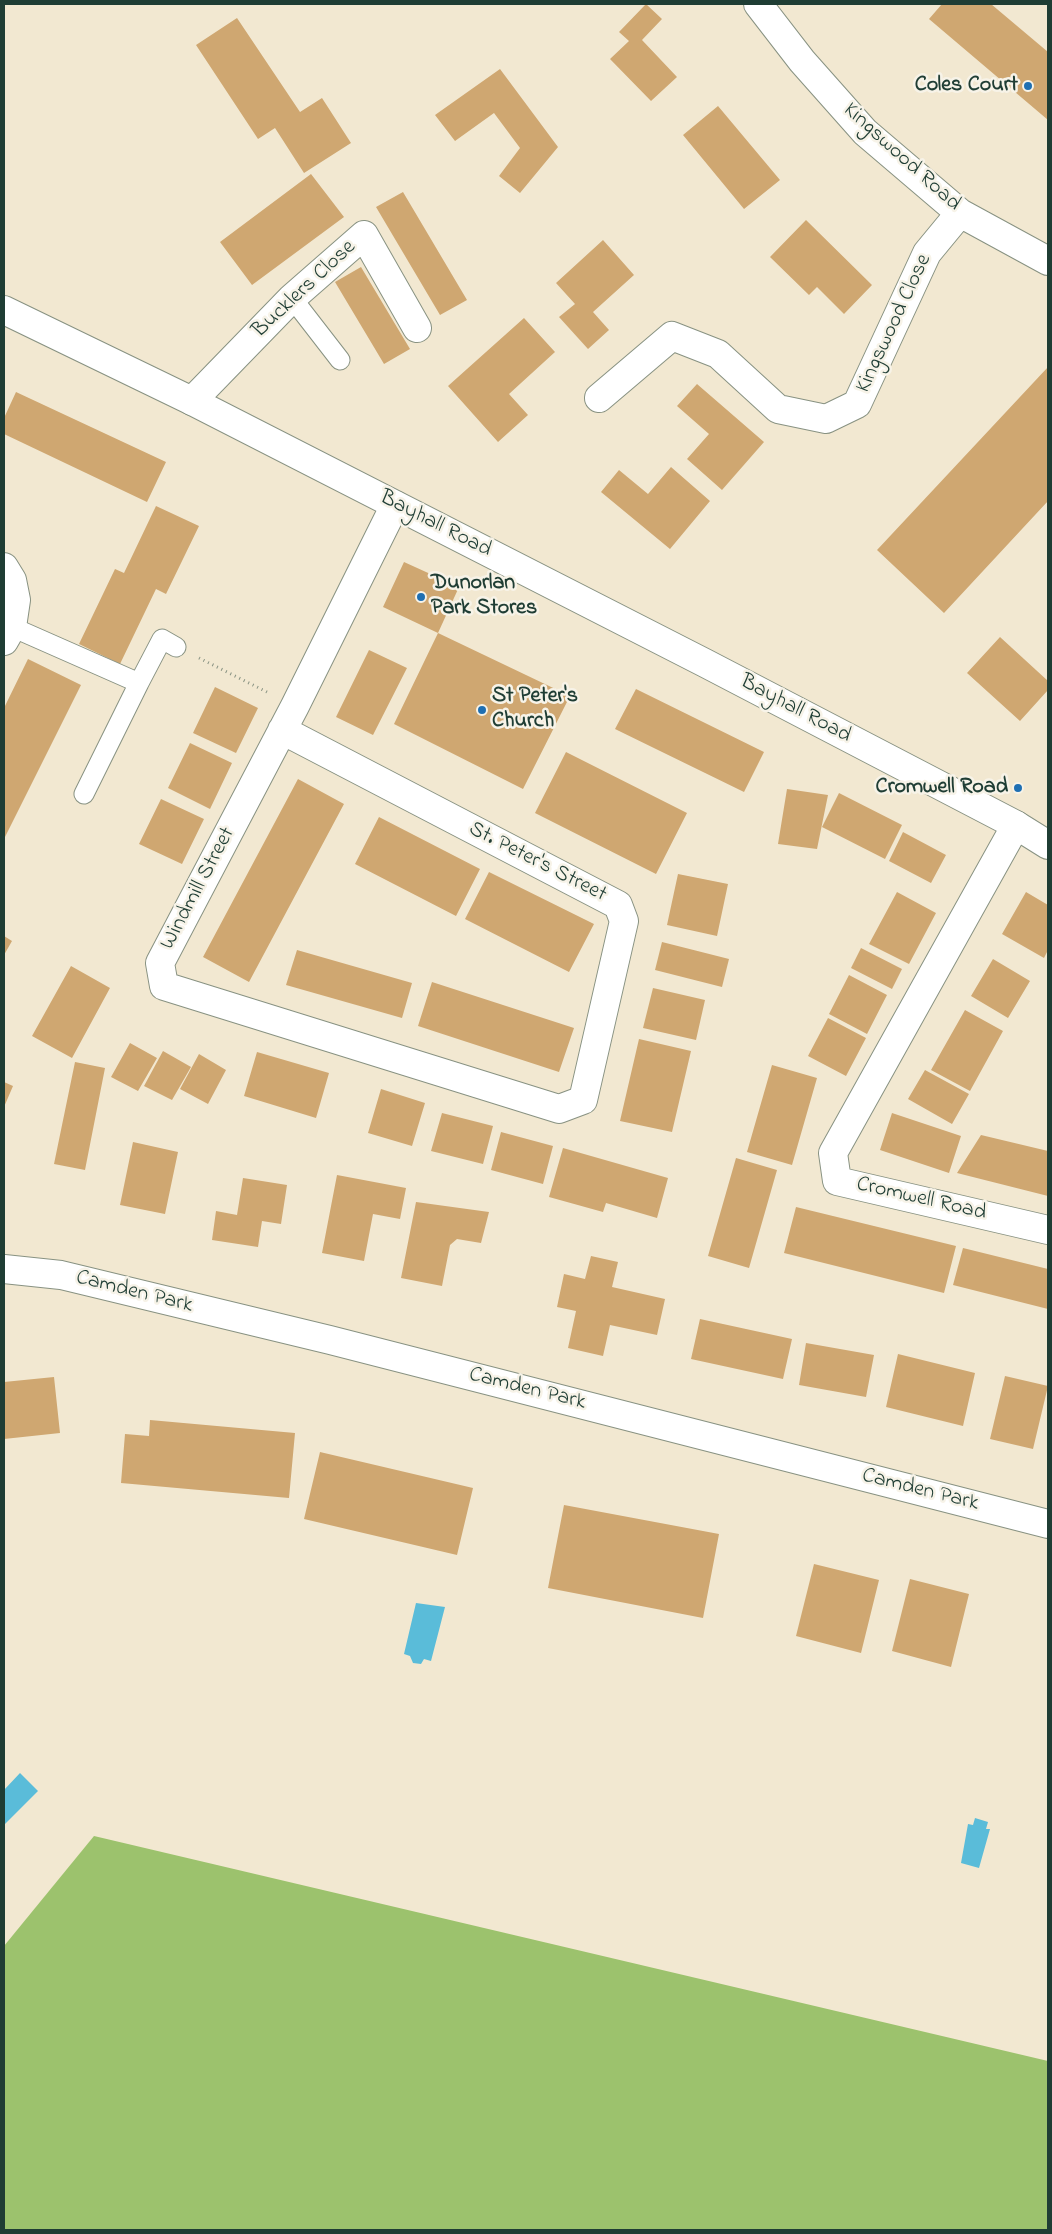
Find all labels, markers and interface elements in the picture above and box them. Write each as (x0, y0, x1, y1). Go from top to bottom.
place label: Coles Court (915, 73, 1018, 99)
marker: Coles Court (1022, 80, 1034, 92)
street label: Kingswood Road (837, 98, 965, 218)
street label: Bucklers Close (248, 235, 362, 345)
street label: Kingswood Close (851, 251, 939, 397)
street label: Bayhall Road (375, 486, 495, 564)
place label: Dunorlan Park Stores (431, 571, 537, 622)
marker: Dunorlan Park Stores (415, 591, 427, 603)
street label: Bayhall Road (735, 670, 855, 750)
place label: St Peter's Church (492, 684, 578, 736)
marker: St Peter's Church (476, 704, 488, 716)
place label: Cromwell Road (876, 775, 1008, 801)
marker: Cromwell Road (1012, 782, 1024, 794)
street label: St. Peter's Street (464, 817, 610, 909)
street label: Windmill Street (156, 823, 242, 955)
street label: Cromwell Road (854, 1172, 988, 1228)
street label: Camden Park (73, 1266, 195, 1320)
street label: Camden Park (466, 1363, 588, 1417)
street label: Camden Park (859, 1464, 981, 1518)

